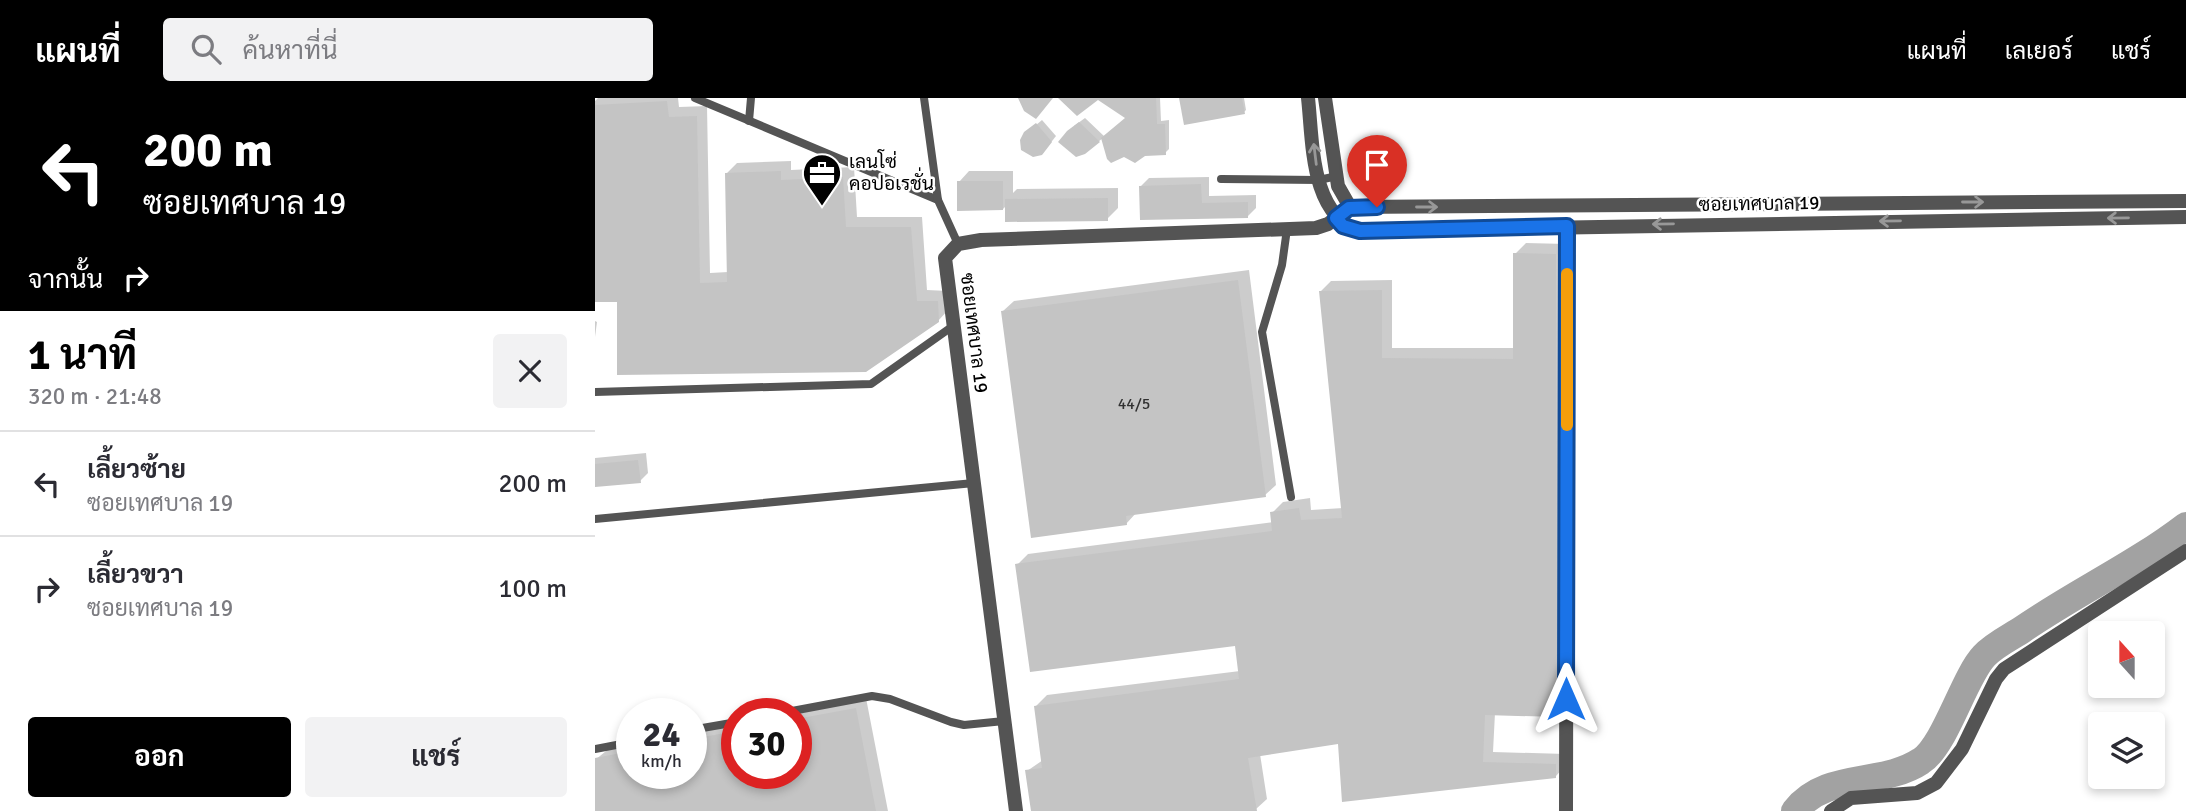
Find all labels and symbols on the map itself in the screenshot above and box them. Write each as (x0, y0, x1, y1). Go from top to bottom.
pin (1347, 135, 1407, 207)
one-way arrow (1308, 144, 1321, 166)
place label: เลนโซ่ คอปอเรชั่น (849, 149, 934, 196)
office icon: เลนโซ่ คอปอเรชั่น (801, 152, 843, 207)
street label: ซอยเทศบาล 19 (1698, 191, 1820, 217)
one-way arrow (1961, 195, 1984, 209)
one-way arrow (1415, 200, 1438, 214)
one-way arrow (2107, 211, 2130, 225)
one-way arrow (1879, 214, 1902, 228)
one-way arrow (1652, 218, 1675, 231)
street label: ซอยเทศบาล 19 (955, 272, 993, 394)
house number: 44/5 (1118, 394, 1150, 414)
north arrow (2088, 621, 2165, 698)
position arrow (1529, 662, 1603, 736)
speed limit sign: 30 (721, 698, 812, 789)

